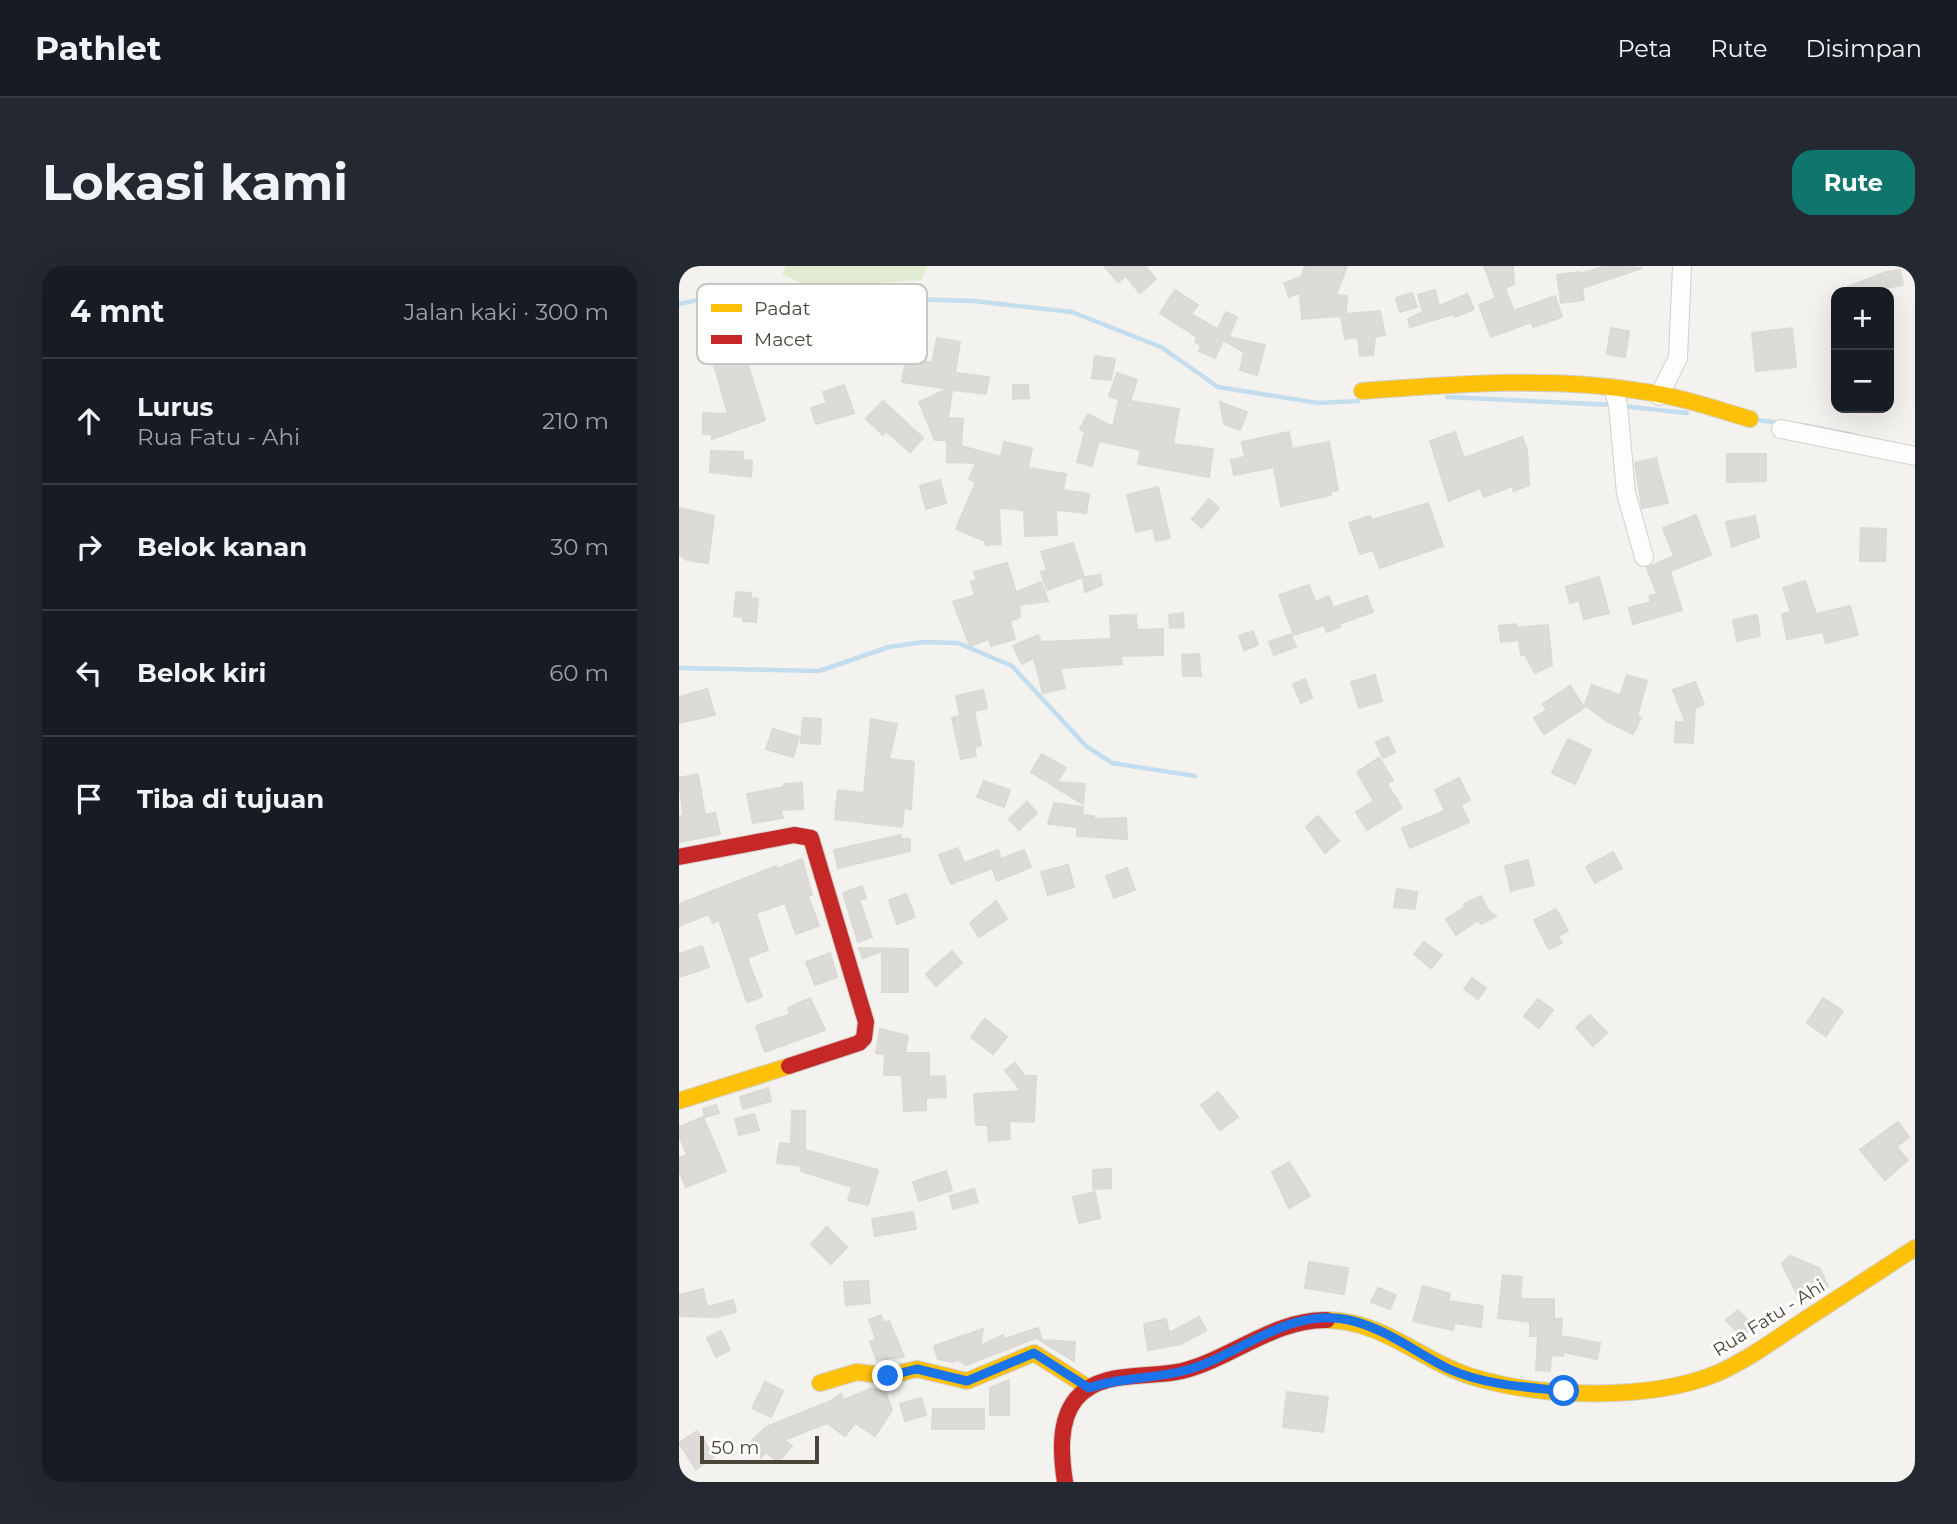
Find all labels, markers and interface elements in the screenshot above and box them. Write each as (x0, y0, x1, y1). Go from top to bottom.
text: Pathlet (35, 28, 161, 68)
text: Peta (1617, 34, 1672, 63)
text: Rute (1710, 34, 1768, 63)
text: Disimpan (1806, 34, 1922, 63)
button: Rute (1792, 150, 1915, 215)
text: Lokasi kami (42, 153, 348, 212)
legend (697, 284, 927, 364)
map controls (1831, 287, 1894, 413)
button: + (1831, 287, 1894, 350)
text: 4 mnt (70, 293, 164, 330)
text: Padat (754, 297, 811, 320)
text: Jalan kaki · 300 m (404, 298, 609, 326)
text: Macet (754, 328, 813, 351)
button: − (1831, 350, 1894, 413)
text: Lurus (137, 391, 213, 423)
icon: ahead (70, 402, 108, 440)
text: 210 m (542, 407, 609, 435)
text: Rua Fatu - Ahi (137, 423, 300, 451)
icon: right (70, 528, 108, 566)
text: Belok kanan (137, 531, 307, 563)
text: 30 m (550, 533, 609, 561)
icon: left (70, 654, 108, 692)
text: Belok kiri (137, 657, 266, 689)
text: 60 m (549, 659, 609, 687)
icon: arrive (70, 780, 108, 818)
text: Tiba di tujuan (137, 783, 324, 815)
street label: Rua Fatu - Ahi (1709, 1275, 1829, 1361)
route end (872, 1360, 903, 1391)
route start (1548, 1375, 1579, 1406)
scale bar (700, 1433, 819, 1465)
text: 50 m (711, 1436, 759, 1459)

